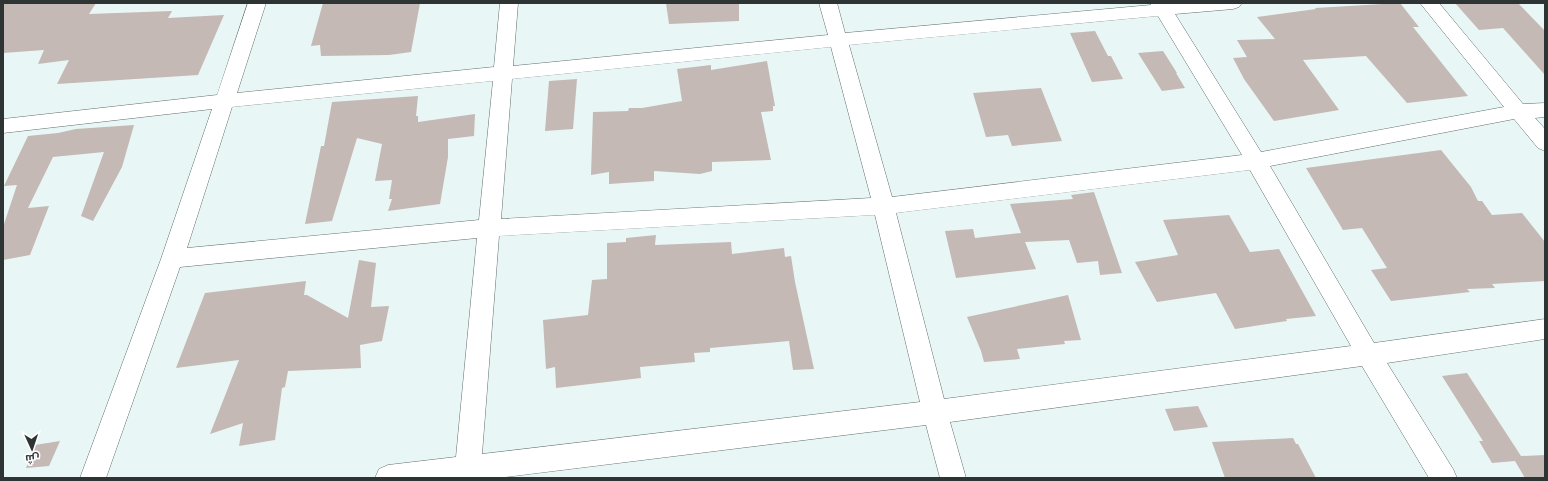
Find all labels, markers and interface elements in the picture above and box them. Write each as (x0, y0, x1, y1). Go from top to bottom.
north arrow (12, 429, 52, 469)
text: ش (25, 452, 40, 466)

